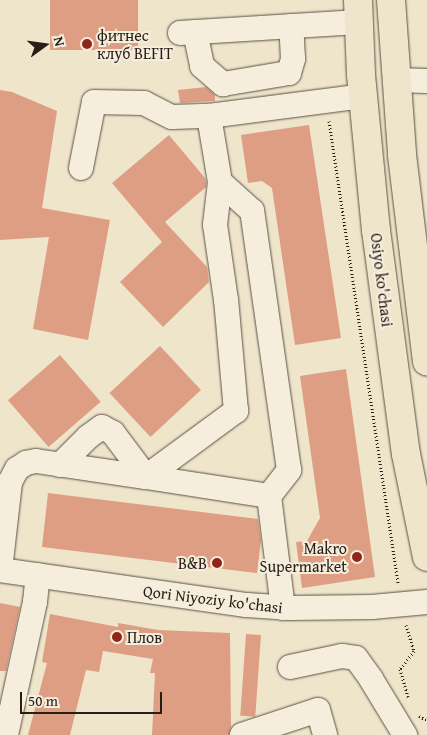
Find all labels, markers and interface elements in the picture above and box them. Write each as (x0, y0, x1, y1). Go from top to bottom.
north arrow (20, 20, 70, 70)
place label: фитнес клуб BEFIT (97, 25, 173, 63)
text: N (49, 34, 70, 48)
marker: фитнес клуб BEFIT (81, 38, 93, 50)
street label: Osiyo ko'chasi (367, 232, 397, 328)
place label: Makro Supermarket (260, 538, 347, 576)
marker: Makro Supermarket (351, 551, 363, 563)
place label: B&B (178, 553, 207, 573)
marker: B&B (211, 557, 223, 569)
street label: Qori Niyoziy ko'chasi (142, 581, 284, 617)
place label: Плов (127, 627, 162, 647)
marker: Плов (111, 631, 123, 643)
scale bar (22, 682, 165, 714)
text: 50 m (28, 690, 58, 711)

